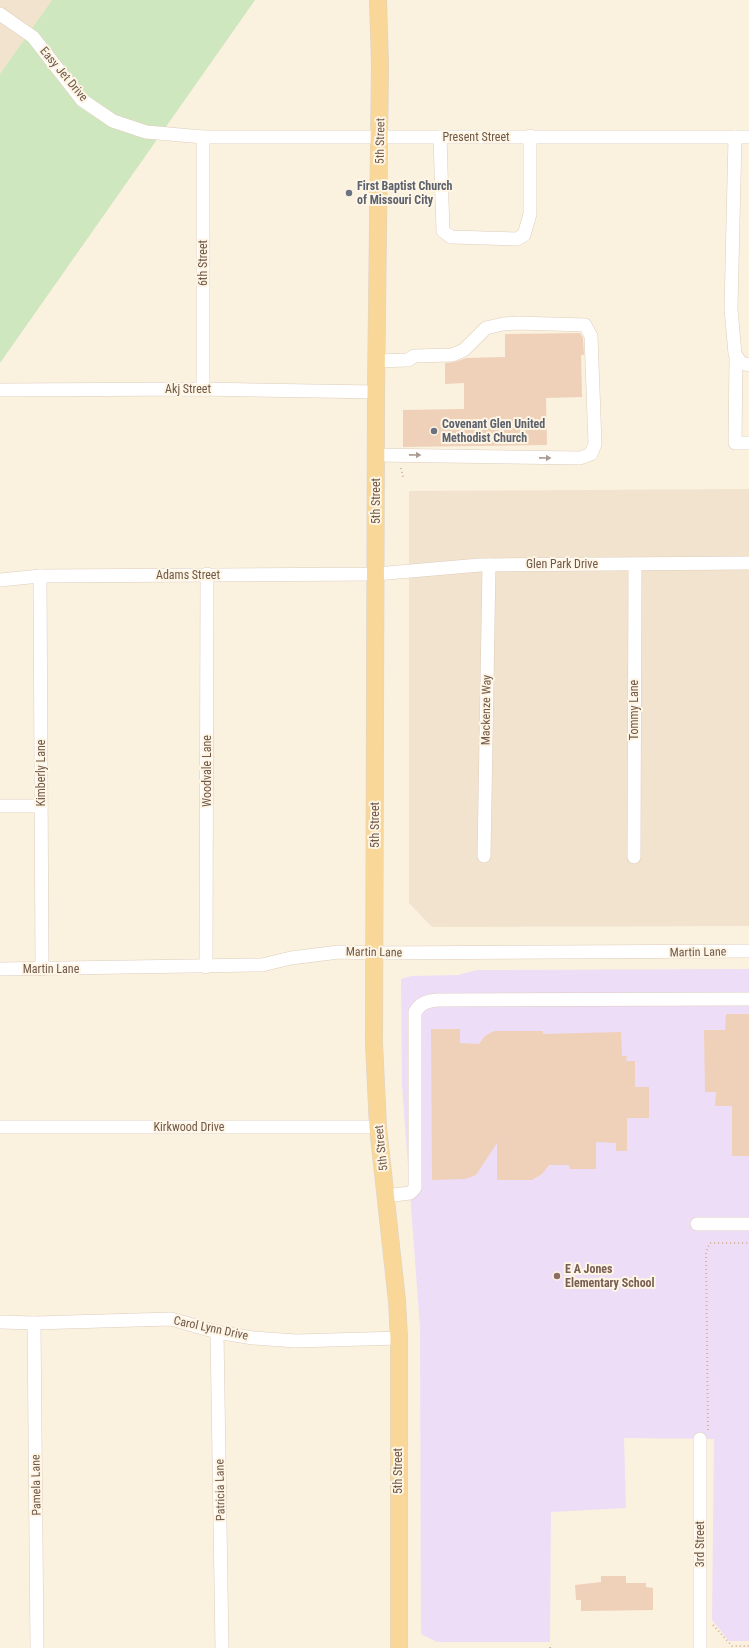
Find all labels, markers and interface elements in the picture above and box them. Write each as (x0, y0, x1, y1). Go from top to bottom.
street label: Easy Jet Drive (37, 44, 91, 104)
street label: 5th Street (373, 117, 387, 164)
street label: Present Street (442, 130, 510, 144)
place label: First Baptist Church of Missouri City (357, 179, 453, 207)
marker: First Baptist Church of Missouri City (344, 188, 354, 198)
street label: 6th Street (196, 239, 210, 286)
street label: Akj Street (165, 382, 211, 396)
place label: Covenant Glen United Methodist Church (442, 417, 545, 445)
marker: Covenant Glen United Methodist Church (429, 426, 439, 436)
one-way arrow (409, 452, 422, 458)
one-way arrow (539, 455, 552, 461)
street label: 5th Street (369, 477, 383, 524)
street label: Glen Park Drive (526, 557, 598, 571)
street label: Adams Street (156, 568, 220, 582)
street label: Mackenze Way (478, 675, 494, 745)
street label: Tommy Lane (627, 679, 641, 740)
street label: Woodvale Lane (200, 735, 214, 807)
street label: Kimberly Lane (34, 739, 48, 806)
street label: 5th Street (368, 801, 382, 848)
street label: Martin Lane (346, 945, 403, 959)
street label: Martin Lane (670, 945, 727, 959)
street label: Martin Lane (23, 962, 80, 976)
street label: Kirkwood Drive (154, 1120, 225, 1134)
street label: 5th Street (372, 1124, 390, 1172)
place label: E A Jones Elementary School (565, 1262, 655, 1290)
marker: E A Jones Elementary School (552, 1271, 562, 1281)
street label: Carol Lynn Drive (172, 1313, 250, 1343)
street label: 5th Street (391, 1447, 405, 1494)
street label: Pamela Lane (28, 1454, 44, 1516)
street label: Patricia Lane (212, 1459, 228, 1521)
street label: 3rd Street (693, 1520, 707, 1567)

